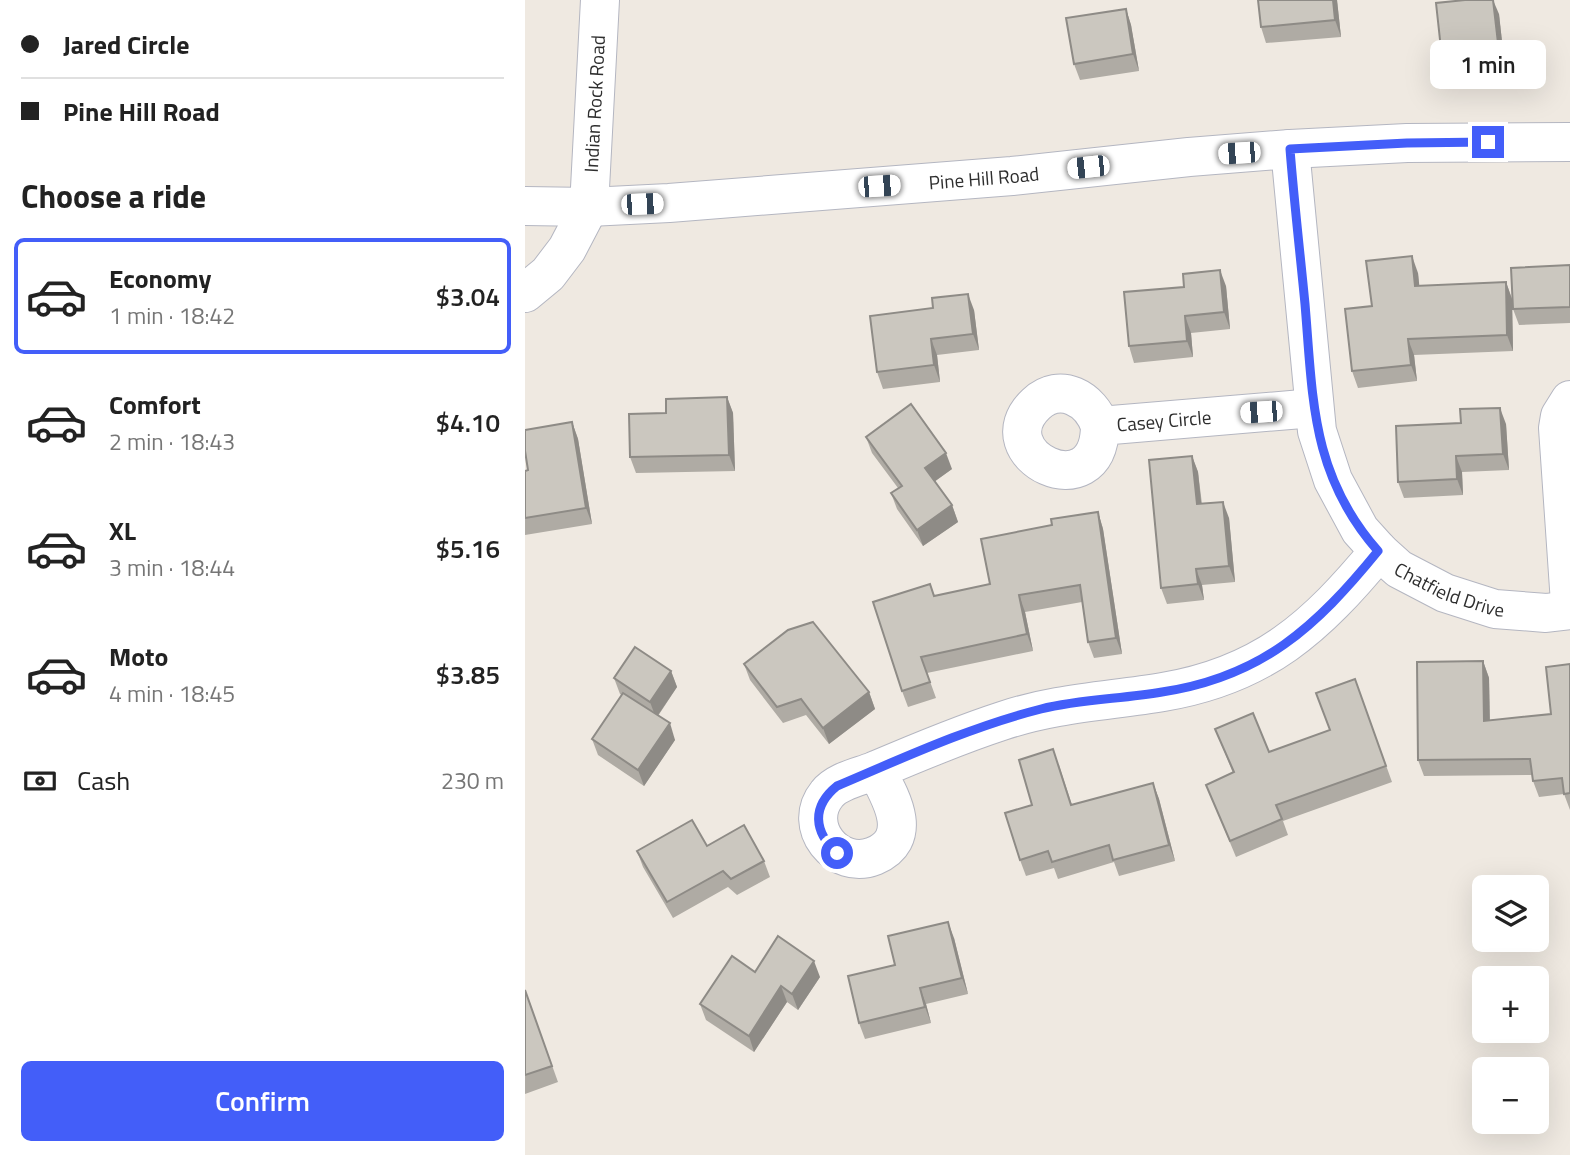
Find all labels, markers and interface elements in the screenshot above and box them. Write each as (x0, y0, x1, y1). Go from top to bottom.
text: Jared Circle (63, 25, 189, 64)
street label: Indian Rock Road (576, 34, 612, 173)
callout: 1 min (1430, 40, 1546, 90)
text: 1 min (1460, 47, 1516, 82)
text: Pine Hill Road (63, 92, 220, 131)
route end (1472, 126, 1504, 158)
car (1218, 141, 1261, 165)
car (1067, 154, 1110, 180)
street label: Pine Hill Road (928, 158, 1040, 197)
text: Choose a ride (21, 172, 206, 220)
car (858, 174, 901, 198)
car (621, 193, 664, 215)
text: Economy (109, 259, 211, 298)
icon: car (25, 265, 88, 328)
text: $3.04 (436, 277, 500, 316)
text: 1 min · 18:42 (109, 298, 235, 333)
text: Comfort (109, 385, 201, 424)
icon: car (25, 391, 88, 454)
car (1240, 400, 1283, 424)
street label: Casey Circle (1116, 402, 1212, 439)
text: $4.10 (436, 403, 500, 442)
text: 2 min · 18:43 (109, 424, 235, 459)
text: XL (109, 511, 136, 550)
icon: car (25, 517, 88, 580)
text: $5.16 (436, 529, 500, 568)
text: 3 min · 18:44 (109, 550, 235, 585)
street label: Chatfield Drive (1389, 554, 1505, 624)
text: Moto (109, 637, 168, 676)
icon: car (25, 643, 88, 706)
text: $3.85 (436, 655, 500, 694)
text: 4 min · 18:45 (109, 676, 235, 711)
text: Cash (77, 761, 130, 800)
icon: cash (21, 762, 59, 800)
text: 230 m (441, 763, 504, 798)
route start (821, 837, 853, 869)
map controls (1472, 875, 1549, 1134)
button: layers (1472, 875, 1549, 952)
button: + (1472, 966, 1549, 1043)
button: − (1472, 1057, 1549, 1134)
button: Confirm (21, 1061, 504, 1141)

